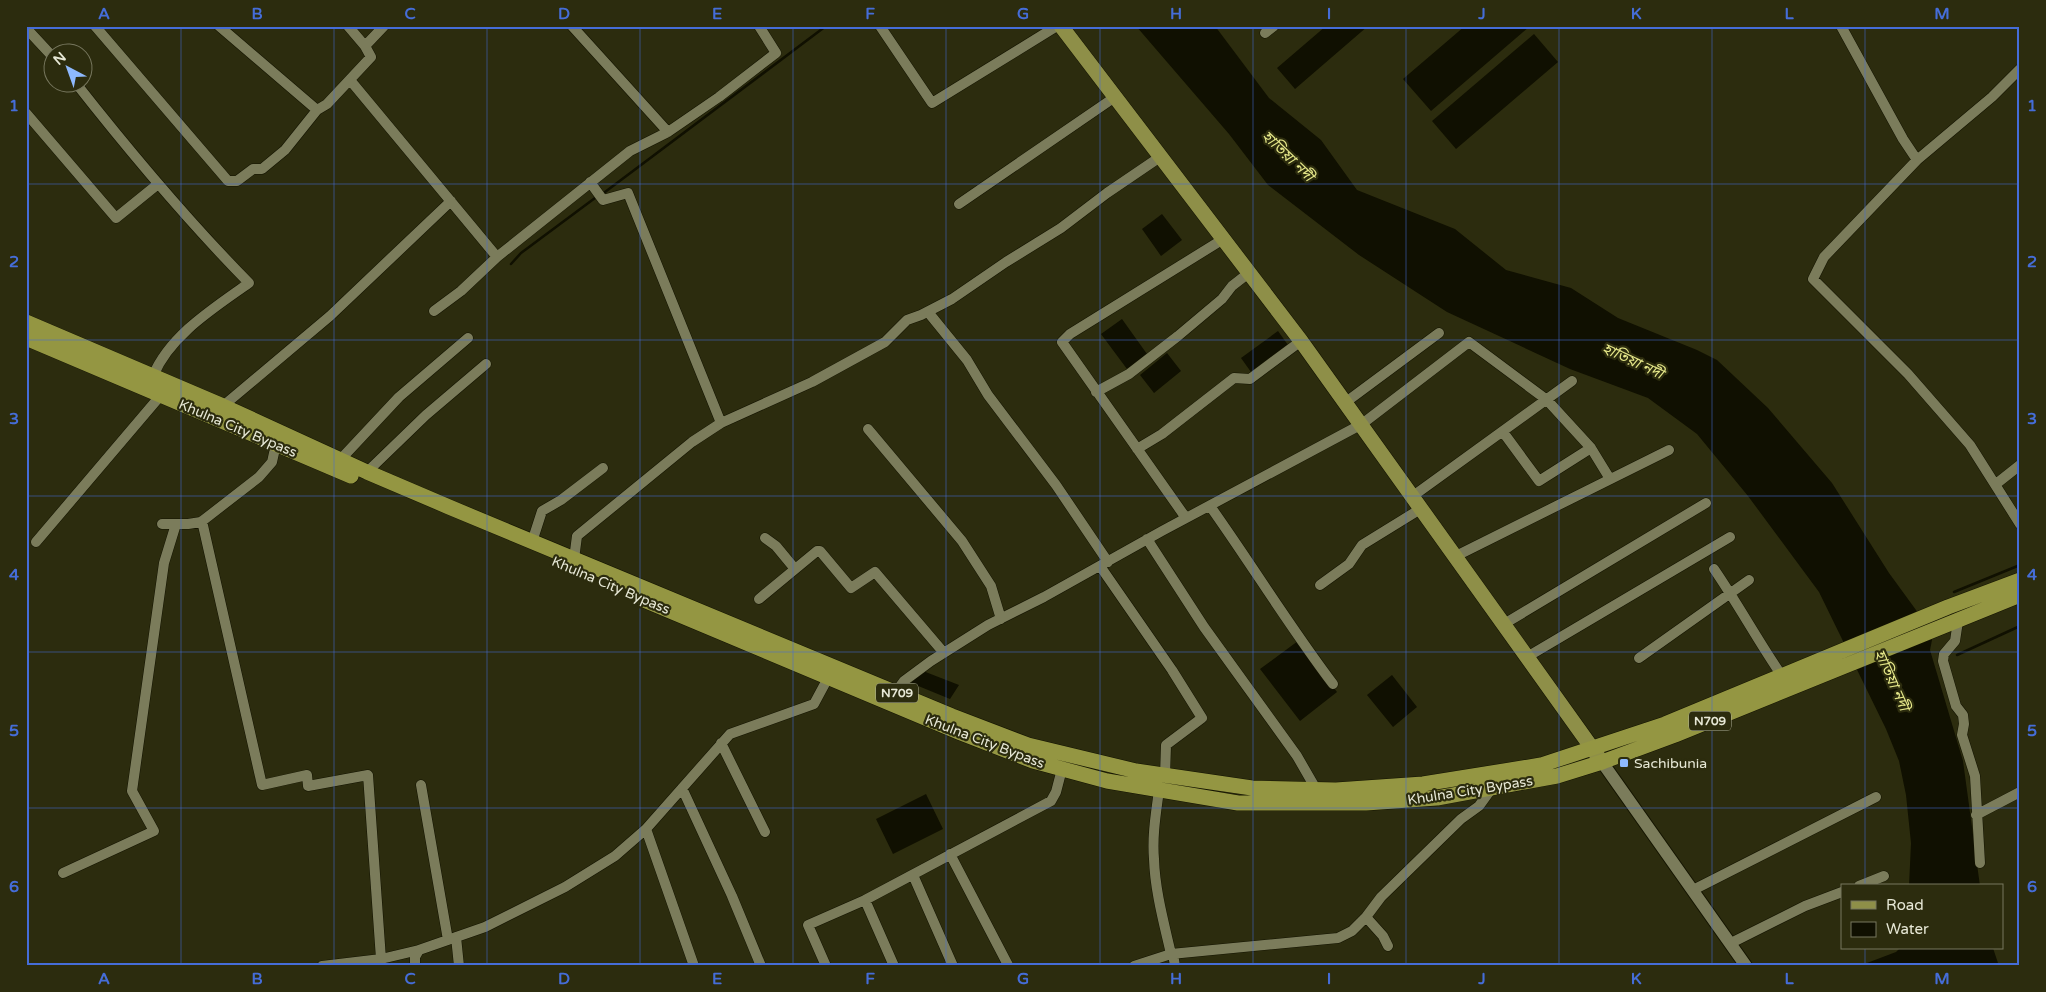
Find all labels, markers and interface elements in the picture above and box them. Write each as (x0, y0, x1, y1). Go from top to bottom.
text: A (98, 4, 110, 24)
text: B (251, 4, 263, 24)
text: C (404, 4, 416, 24)
text: D (558, 4, 570, 24)
text: E (712, 4, 722, 24)
text: F (865, 4, 875, 24)
text: G (1017, 4, 1029, 24)
text: H (1170, 4, 1182, 24)
text: I (1327, 4, 1331, 24)
text: J (1477, 4, 1486, 24)
text: K (1631, 4, 1642, 24)
text: L (1784, 4, 1794, 24)
text: M (1934, 4, 1950, 24)
north arrow (42, 42, 92, 92)
text: N (50, 48, 70, 69)
text: 1 (9, 96, 19, 116)
text: 1 (2027, 96, 2037, 116)
water label: হাতিয়া নদী (1258, 127, 1320, 187)
text: 2 (9, 252, 19, 272)
text: 2 (2027, 252, 2037, 272)
water label: হাতিয়া নদী (1600, 339, 1669, 384)
street label: Khulna City Bypass (176, 396, 300, 461)
text: 3 (9, 409, 19, 429)
text: 3 (2027, 409, 2037, 429)
street label: Khulna City Bypass (549, 553, 673, 618)
text: 4 (9, 565, 19, 585)
text: 4 (2027, 565, 2037, 585)
water label: হাতিয়া নদী (1871, 647, 1915, 716)
road number: N709 (876, 684, 918, 702)
street label: Khulna City Bypass (923, 711, 1047, 772)
road number: N709 (1689, 711, 1731, 730)
text: 5 (9, 721, 19, 741)
text: 5 (2027, 721, 2037, 741)
place label: Sachibunia (1634, 755, 1707, 772)
marker: Sachibunia (1618, 757, 1630, 769)
street label: Khulna City Bypass (1406, 772, 1534, 809)
text: 6 (9, 877, 19, 897)
text: 6 (2027, 877, 2037, 897)
legend (1841, 884, 2004, 950)
text: Road (1886, 896, 1924, 914)
text: Water (1886, 920, 1929, 938)
text: A (98, 969, 110, 989)
text: B (251, 969, 263, 989)
text: C (404, 969, 416, 989)
text: D (558, 969, 570, 989)
text: E (712, 969, 722, 989)
text: F (865, 969, 875, 989)
text: G (1017, 969, 1029, 989)
text: H (1170, 969, 1182, 989)
text: I (1327, 969, 1331, 989)
text: J (1477, 969, 1486, 989)
text: K (1631, 969, 1642, 989)
text: L (1784, 969, 1794, 989)
text: M (1934, 969, 1950, 989)

